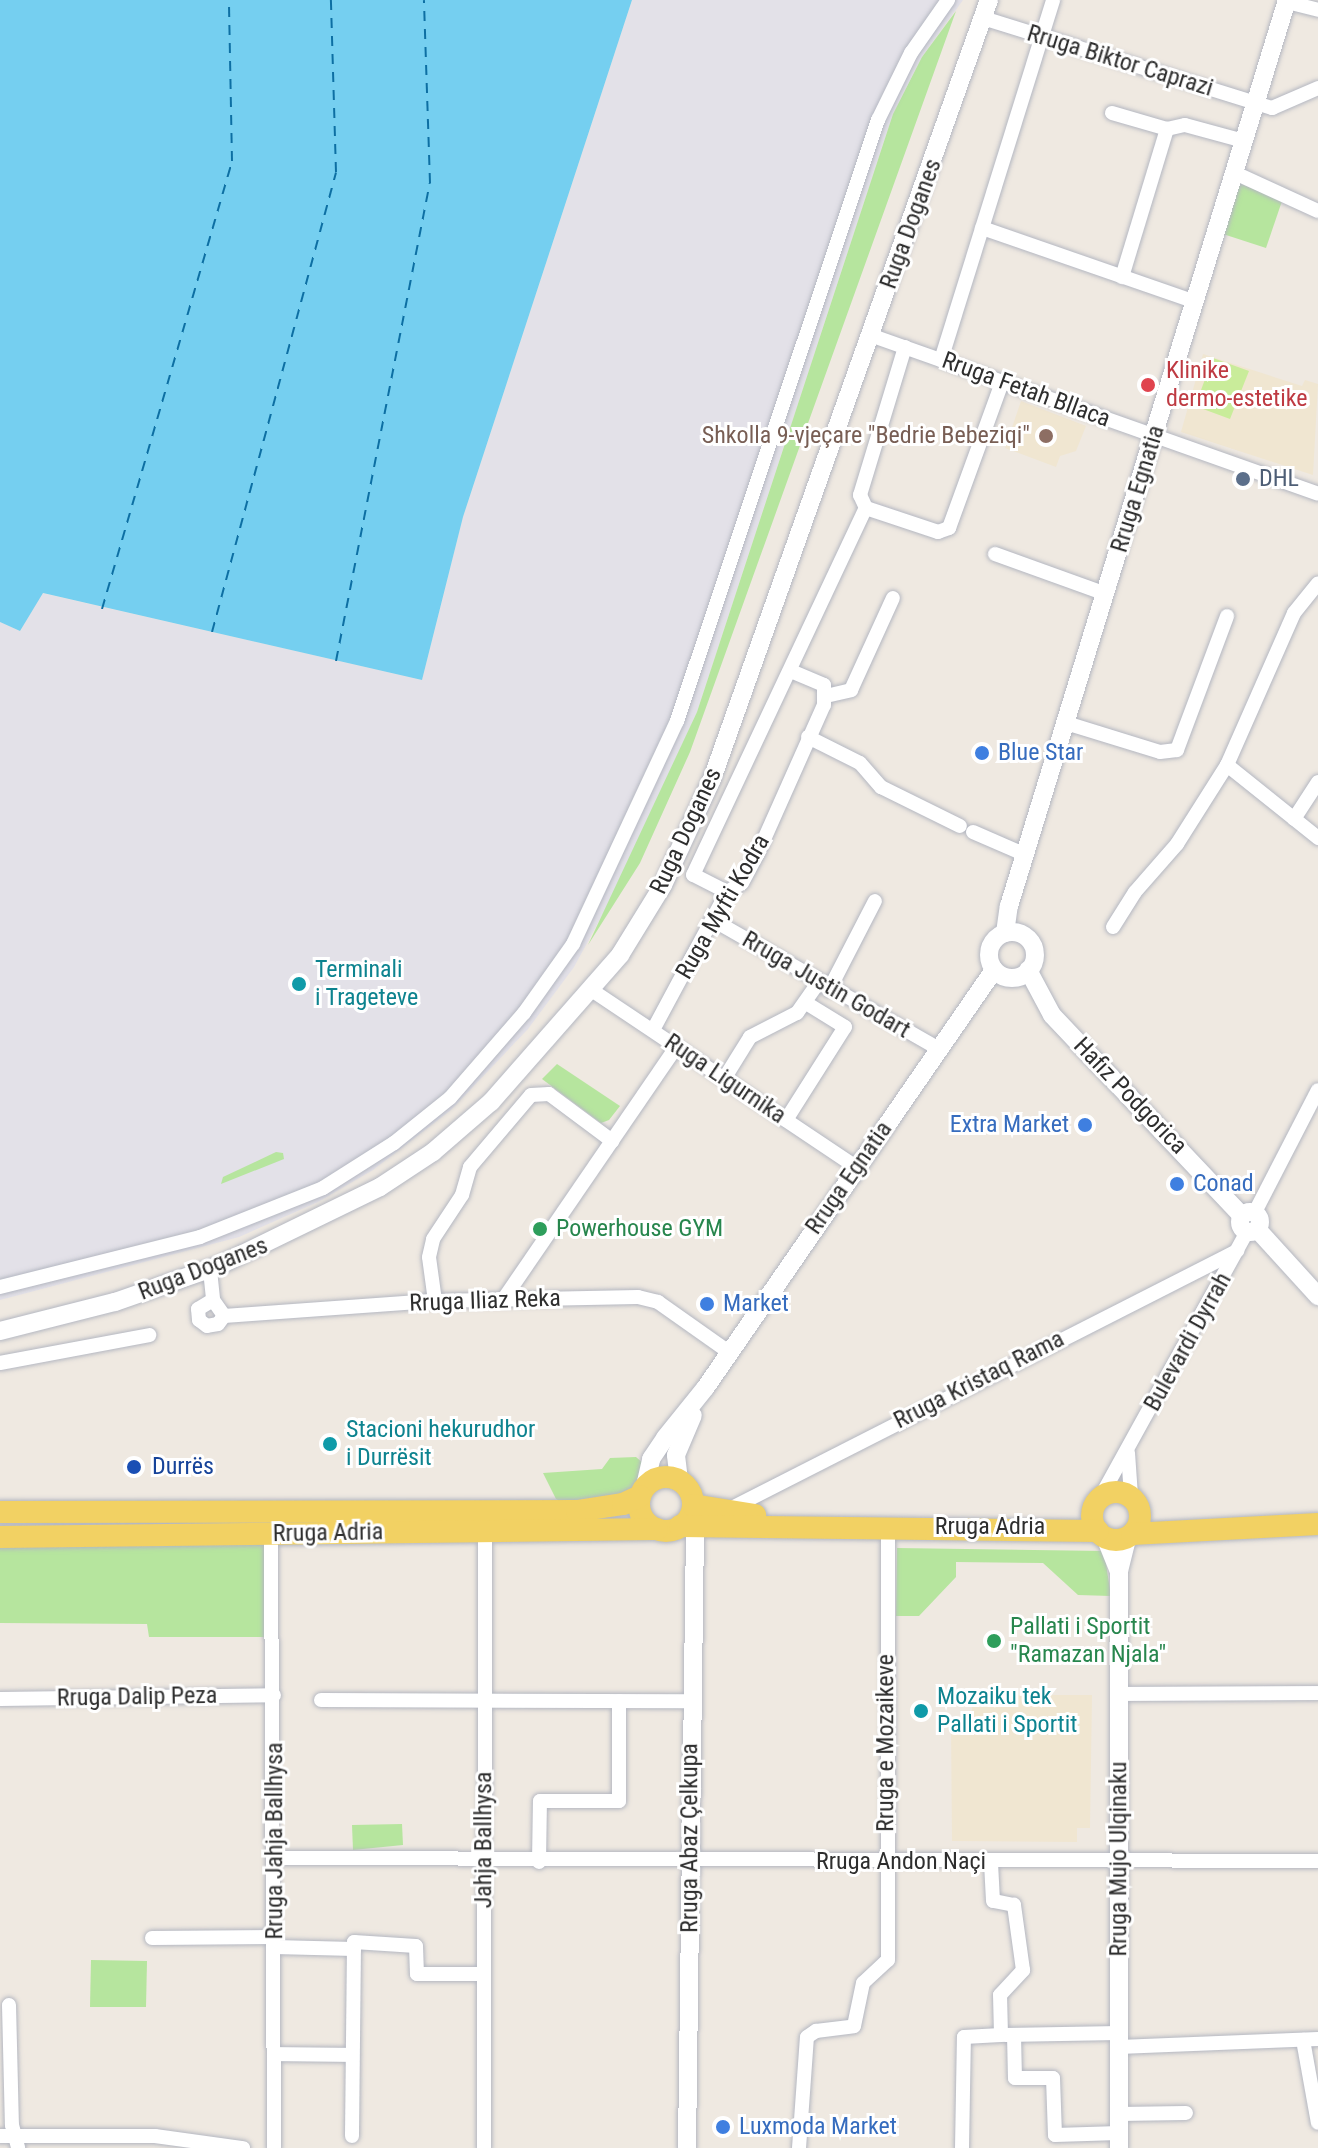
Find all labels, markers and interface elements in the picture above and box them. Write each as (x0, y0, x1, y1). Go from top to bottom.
street label: Rruga Biktor Caprazi (1024, 19, 1216, 103)
street label: Ruga Doganes (874, 155, 948, 293)
street label: Rruga Fetah Bllaca (938, 346, 1114, 434)
place label: Klinike dermo-estetike (1166, 357, 1308, 413)
marker: Klinike dermo-estetike (1137, 374, 1159, 396)
place label: Shkolla 9-vjeçare "Bedrie Bebeziqi" (702, 422, 1030, 450)
street label: Rruga Egnatia (1105, 422, 1171, 556)
marker: Shkolla 9-vjeçare "Bedrie Bebeziqi" (1037, 427, 1055, 445)
place label: DHL (1259, 465, 1299, 493)
marker: DHL (1234, 470, 1252, 488)
place label: Blue Star (998, 739, 1083, 767)
marker: Blue Star (973, 744, 991, 762)
street label: Ruga Doganes (644, 763, 728, 899)
street label: Ruga Myfti Kodra (670, 830, 776, 984)
street label: Rruga Justin Godart (737, 925, 915, 1045)
place label: Terminali i Trageteve (315, 956, 419, 1012)
marker: Terminali i Trageteve (290, 975, 308, 993)
street label: Ruga Ligurnika (659, 1028, 791, 1130)
street label: Hafiz Podgorica (1067, 1032, 1193, 1160)
place label: Extra Market (950, 1111, 1069, 1139)
street label: Rruga Egnatia (800, 1116, 898, 1240)
marker: Extra Market (1076, 1116, 1094, 1134)
place label: Conad (1193, 1170, 1254, 1198)
marker: Conad (1168, 1175, 1186, 1193)
place label: Powerhouse GYM (556, 1215, 723, 1243)
marker: Powerhouse GYM (531, 1220, 549, 1238)
street label: Ruga Doganes (134, 1231, 272, 1307)
street label: Bulevardi Dyrrah (1138, 1268, 1238, 1416)
street label: Rruga Iliaz Reka (409, 1284, 561, 1318)
place label: Market (723, 1290, 789, 1318)
marker: Market (698, 1295, 716, 1313)
street label: Rruga Kristaq Rama (889, 1325, 1069, 1435)
place label: Stacioni hekurudhor i Durrësit (346, 1416, 535, 1472)
marker: Stacioni hekurudhor i Durrësit (321, 1435, 339, 1453)
place label: Durrës (152, 1453, 214, 1481)
marker: Durrës (123, 1456, 145, 1478)
street label: Rruga Adria (935, 1513, 1045, 1541)
street label: Rruga Adria (272, 1518, 384, 1548)
place label: Pallati i Sportit "Ramazan Njala" (1010, 1613, 1166, 1669)
marker: Pallati i Sportit "Ramazan Njala" (985, 1632, 1003, 1650)
street label: Rruga e Mozaikeve (872, 1654, 900, 1832)
street label: Rruga Dalip Peza (57, 1681, 217, 1713)
place label: Mozaiku tek Pallati i Sportit (937, 1683, 1077, 1739)
marker: Mozaiku tek Pallati i Sportit (912, 1702, 930, 1720)
street label: Rruga Jahja Ballhysa (261, 1742, 289, 1940)
street label: Rruga Abaz Çelkupa (676, 1743, 704, 1933)
street label: Rruga Mujo Ulqinaku (1105, 1761, 1133, 1957)
street label: Jahja Ballhysa (470, 1772, 498, 1908)
street label: Rruga Andon Naçi (816, 1848, 986, 1876)
place label: Luxmoda Market (739, 2113, 897, 2141)
marker: Luxmoda Market (714, 2118, 732, 2136)

